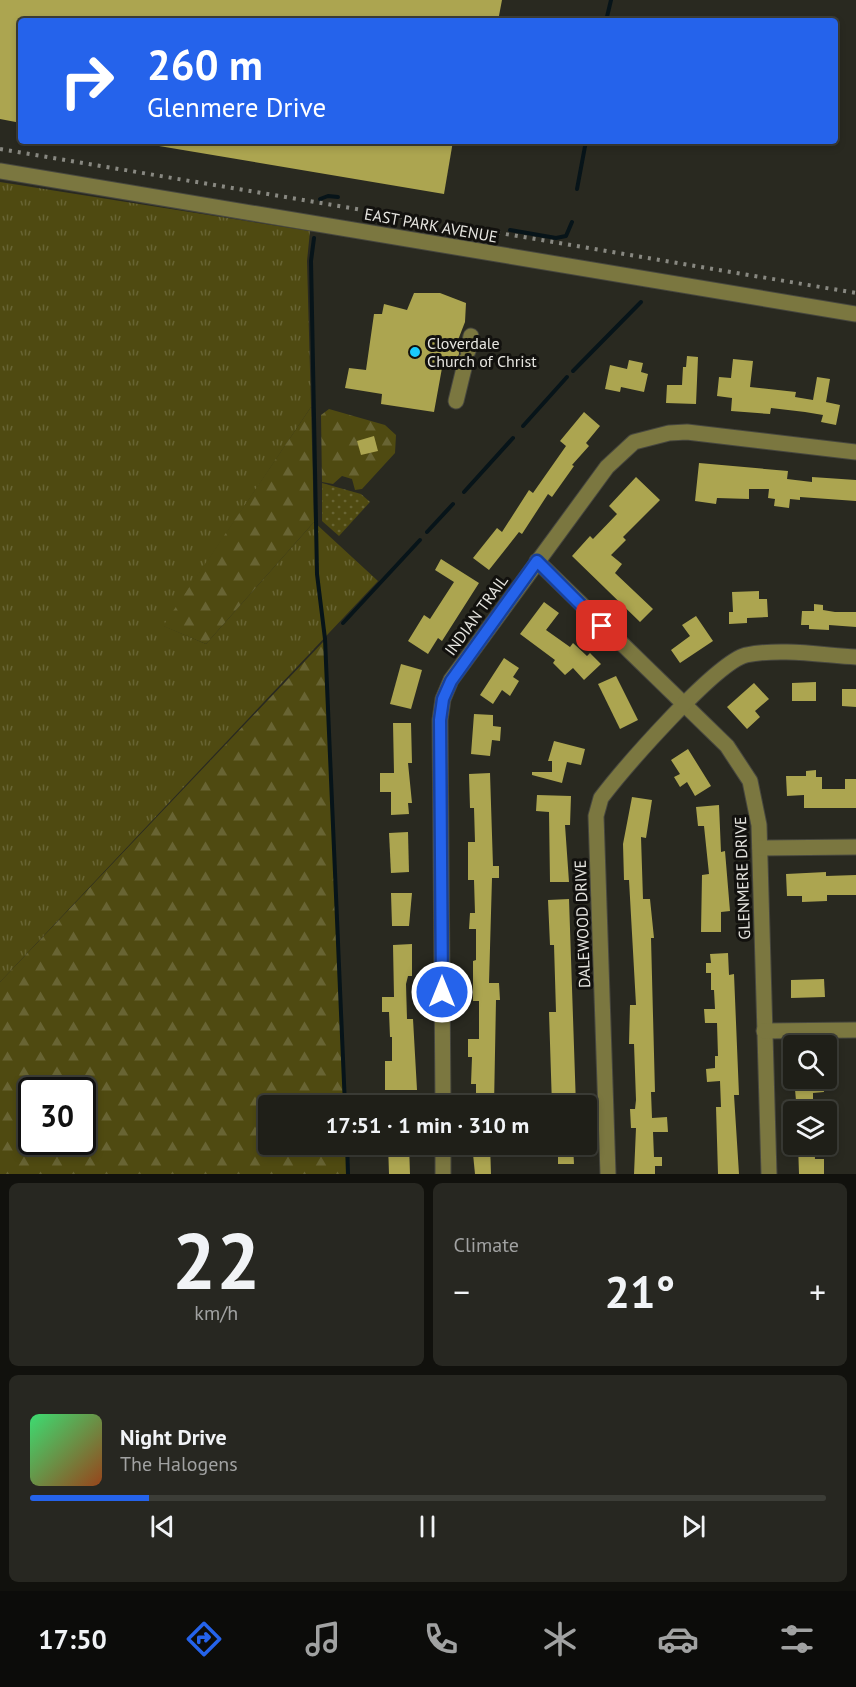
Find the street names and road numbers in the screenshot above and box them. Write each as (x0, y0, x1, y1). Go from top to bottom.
street label: EAST PARK AVENUE (363, 203, 499, 247)
street label: INDIAN TRAIL (440, 571, 512, 659)
street label: GLENMERE DRIVE (730, 816, 754, 940)
street label: DALEWOOD DRIVE (570, 860, 594, 988)

